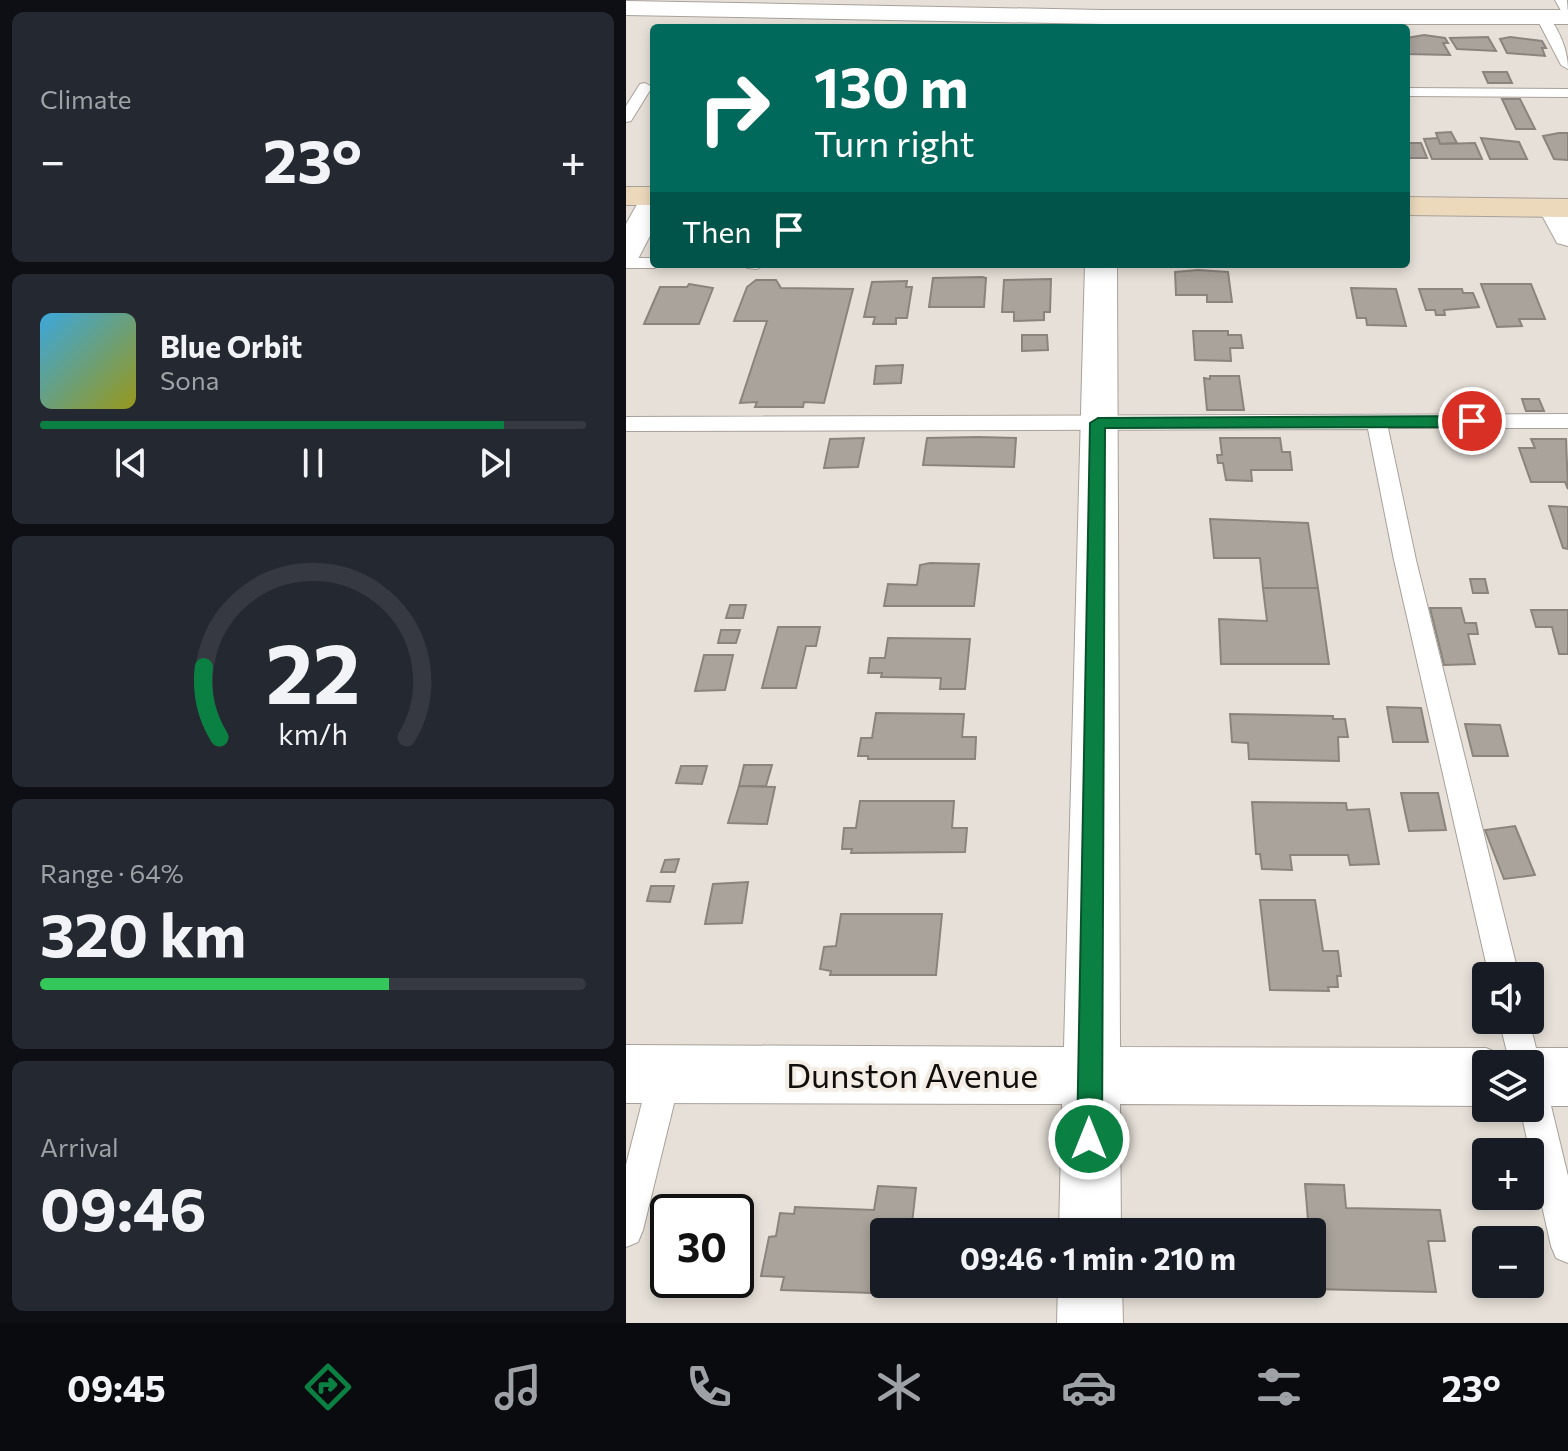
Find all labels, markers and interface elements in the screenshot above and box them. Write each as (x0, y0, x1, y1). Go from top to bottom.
text: 130 m (814, 51, 969, 120)
icon: right (682, 56, 786, 160)
text: Climate (40, 83, 132, 114)
text: Turn right (814, 120, 975, 164)
text: 23° (263, 122, 362, 195)
text: − (40, 132, 65, 186)
text: + (560, 132, 586, 186)
icon: arrive (767, 208, 811, 252)
text: Then (682, 212, 751, 249)
text: Blue Orbit (160, 327, 302, 364)
text: Sona (160, 364, 219, 395)
pin (1438, 387, 1506, 455)
icon: arrive (1450, 399, 1494, 443)
icon: previous (109, 441, 153, 485)
icon: pause (291, 441, 335, 485)
icon: next (473, 441, 517, 485)
text: 22 (266, 618, 360, 720)
text: km/h (278, 716, 348, 751)
text: Range · 64% (40, 857, 184, 888)
text: 320 km (40, 896, 246, 969)
map controls (1472, 962, 1544, 1298)
button: sound (1472, 962, 1544, 1034)
button: layers (1472, 1050, 1544, 1122)
street label: Dunston Avenue (786, 1053, 1038, 1095)
position arrow (1047, 1097, 1131, 1181)
text: Arrival (40, 1131, 119, 1162)
button: + (1472, 1138, 1544, 1210)
text: 09:46 (40, 1170, 207, 1243)
speed limit sign: 30 (650, 1194, 754, 1298)
button: − (1472, 1226, 1544, 1298)
text: 09:46 · 1 min · 210 m (960, 1239, 1236, 1276)
icon: directions (300, 1359, 356, 1415)
icon: music (490, 1359, 546, 1415)
icon: phone (681, 1359, 737, 1415)
icon: climate (871, 1359, 927, 1415)
icon: car (1061, 1359, 1117, 1415)
icon: filters (1251, 1359, 1307, 1415)
text: 09:45 (67, 1365, 166, 1409)
text: 23° (1441, 1365, 1501, 1409)

